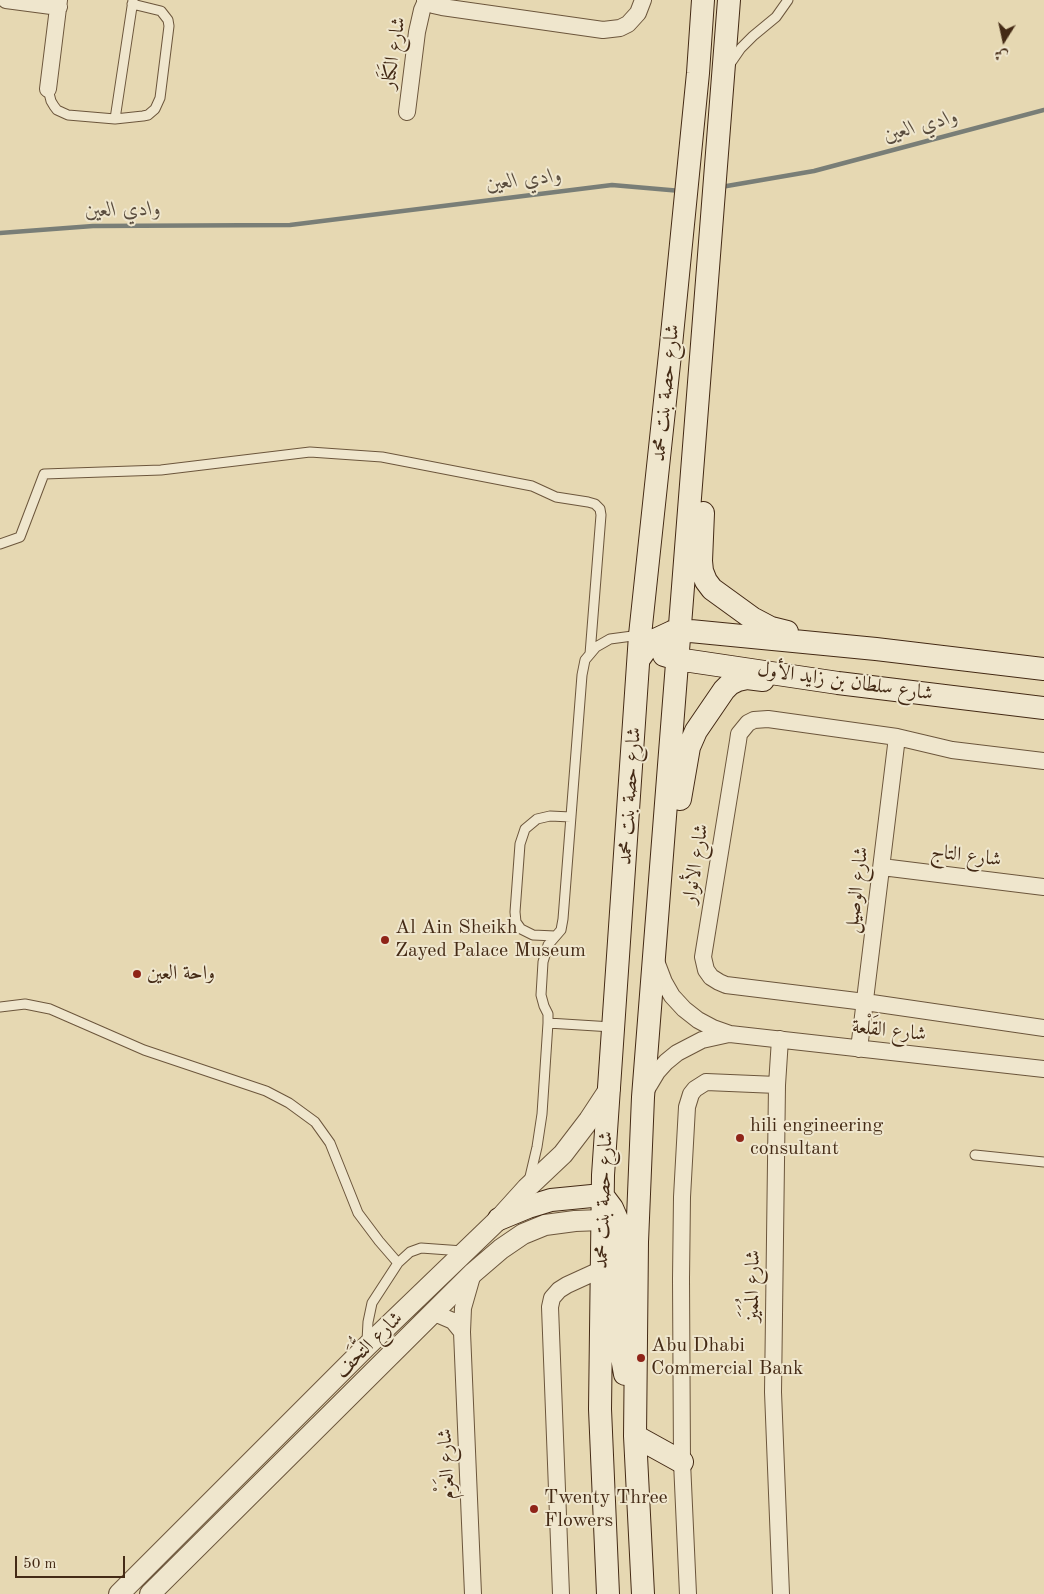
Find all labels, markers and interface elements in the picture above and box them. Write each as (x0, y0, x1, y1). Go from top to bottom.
street label: شارع الكَنَار (376, 15, 412, 91)
north arrow (979, 15, 1029, 65)
text: ش (993, 47, 1009, 63)
water label: وادي العين (881, 104, 961, 148)
water label: وادي العين (485, 163, 563, 197)
water label: وادي العين (85, 197, 161, 223)
street label: شارع حصة بنت محمد (647, 323, 685, 463)
street label: شارع سلطان بن زايد الأول (756, 658, 934, 706)
street label: شارع حصة بنت محمد (613, 726, 647, 866)
street label: شارع الأنوار (678, 822, 714, 906)
street label: شارع التاج (929, 840, 1003, 872)
street label: شارع الوصيل (840, 845, 874, 935)
place label: Al Ain Sheikh Zayed Palace Museum (395, 916, 586, 963)
marker: Al Ain Sheikh Zayed Palace Museum (379, 934, 391, 946)
place label: واحة العين (147, 962, 215, 986)
marker: واحة العين (131, 968, 143, 980)
street label: شارع القَلْعة (851, 1015, 927, 1047)
place label: hili engineering consultant (750, 1114, 883, 1161)
street label: شارع حصة بنت محمد (590, 1131, 618, 1269)
marker: hili engineering consultant (734, 1132, 746, 1144)
street label: شارع المُمَيَز (740, 1250, 766, 1322)
street label: شارع التُّحَف (330, 1307, 408, 1383)
place label: Abu Dhabi Commercial Bank (651, 1334, 803, 1381)
marker: Abu Dhabi Commercial Bank (635, 1352, 647, 1364)
street label: شارع العَزْم (433, 1428, 461, 1500)
place label: Twenty Three Flowers (544, 1486, 668, 1533)
marker: Twenty Three Flowers (528, 1503, 540, 1515)
scale bar (18, 1546, 128, 1578)
text: 50 m (23, 1557, 57, 1572)

